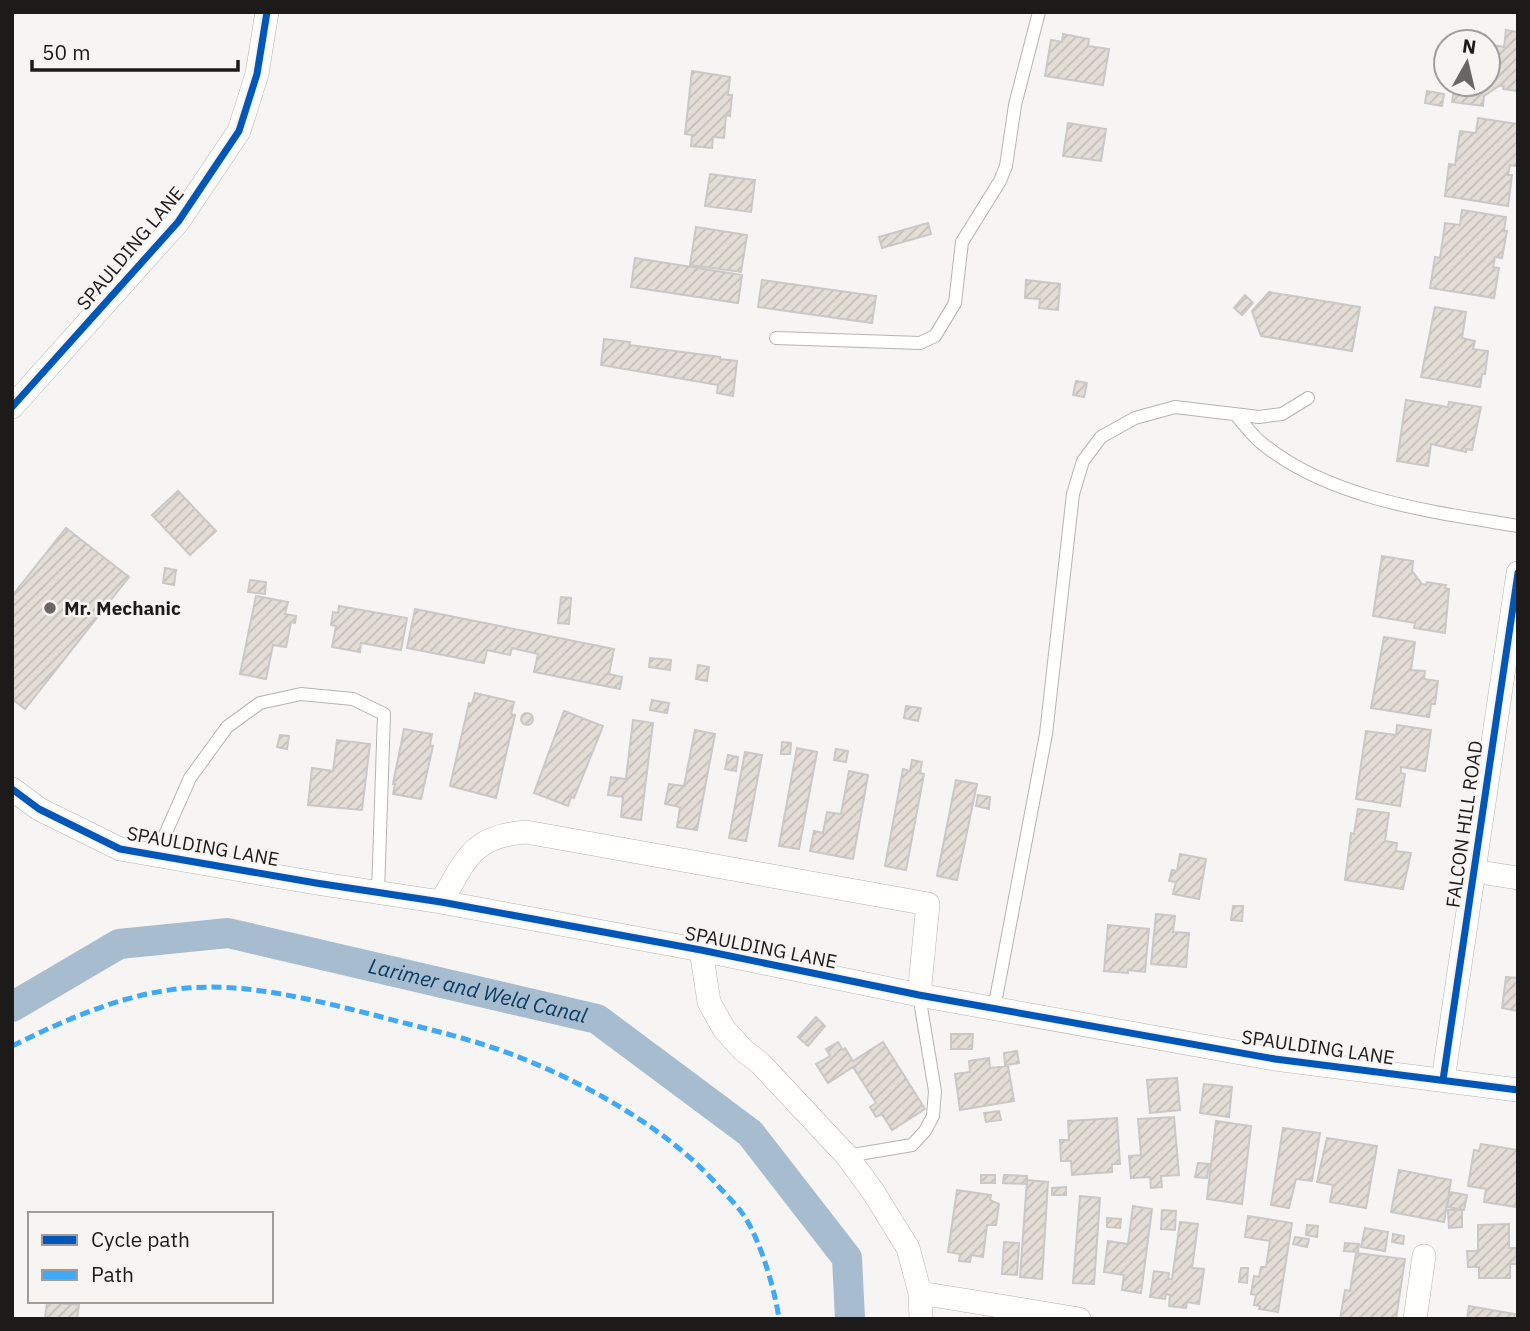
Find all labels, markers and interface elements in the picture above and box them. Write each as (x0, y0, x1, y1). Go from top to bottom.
scale bar (32, 28, 238, 72)
north arrow (1432, 28, 1502, 98)
text: N (1461, 33, 1478, 59)
text: 50 m (42, 38, 91, 66)
street label: SPAULDING LANE (71, 181, 189, 315)
place label: Mr. Mechanic (64, 596, 181, 620)
marker: Mr. Mechanic (42, 600, 58, 616)
street label: FALCON HILL ROAD (1440, 739, 1488, 909)
street label: SPAULDING LANE (125, 821, 281, 871)
street label: SPAULDING LANE (683, 921, 839, 973)
water label: Larimer and Weld Canal (366, 951, 590, 1029)
street label: SPAULDING LANE (1240, 1024, 1396, 1070)
legend (28, 1212, 273, 1303)
text: Cycle path (91, 1225, 190, 1253)
text: Path (91, 1260, 134, 1288)

